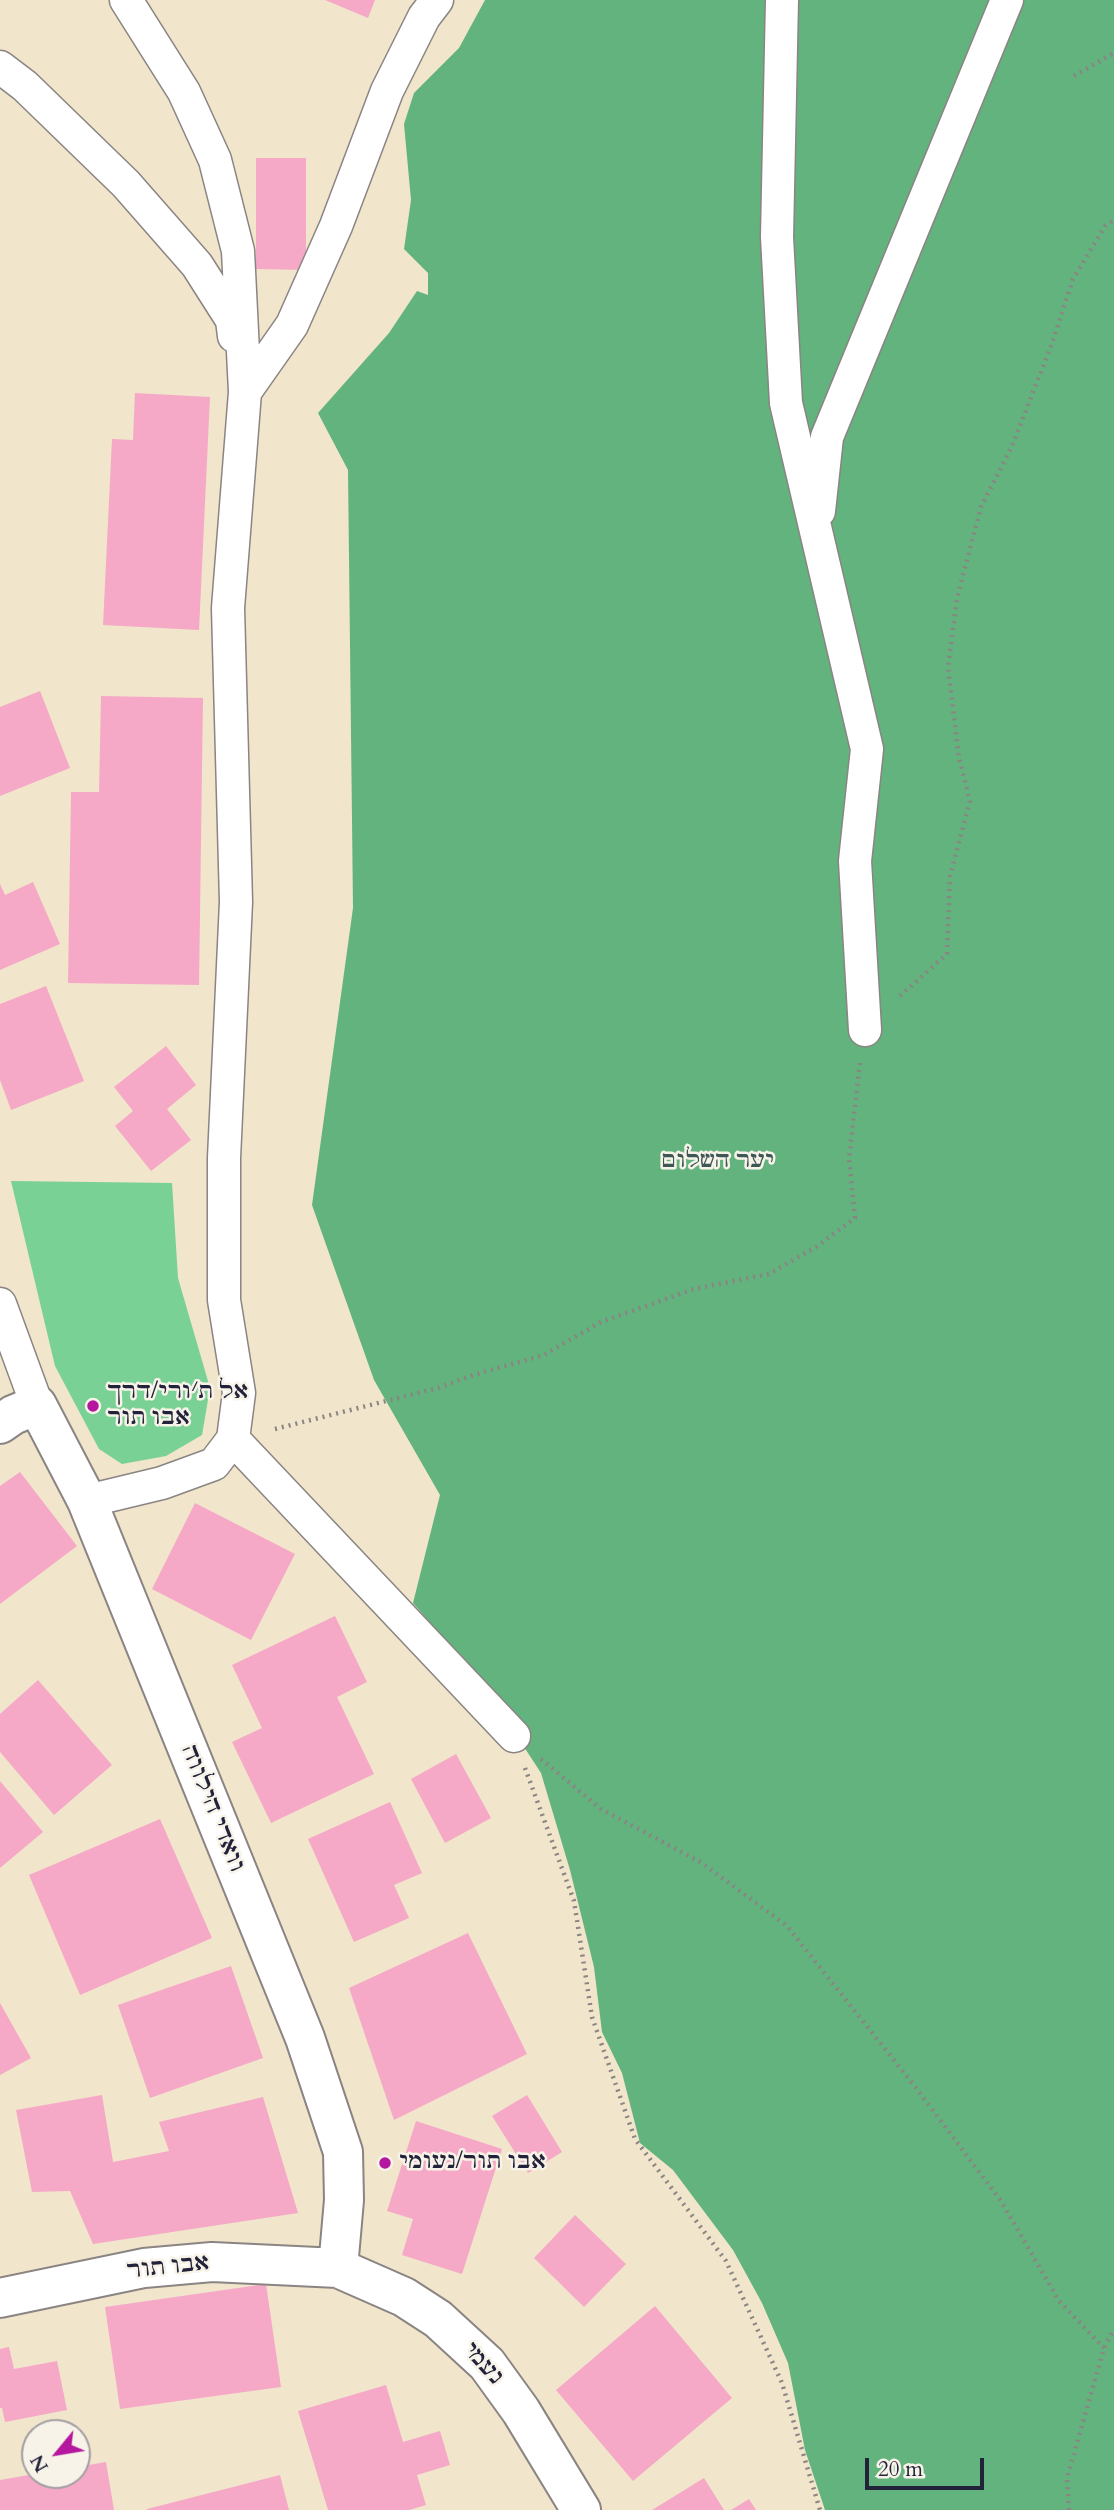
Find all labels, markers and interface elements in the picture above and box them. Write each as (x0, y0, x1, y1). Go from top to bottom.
park label: יער השלום (662, 1148, 774, 1176)
place label: אל ת׳ורי/דרך אבו תור (107, 1379, 248, 1433)
marker: אל ת׳ורי/דרך אבו תור (85, 1398, 101, 1414)
street label: וואדי הילווה (174, 1742, 250, 1876)
place label: אבו תור/נעומי (399, 2149, 546, 2177)
marker: אבו תור/נעומי (377, 2155, 393, 2171)
street label: אבו תור (125, 2250, 211, 2286)
street label: נעמי (456, 2337, 508, 2391)
north arrow (21, 2419, 91, 2489)
scale bar (869, 2444, 988, 2488)
text: N (24, 2450, 55, 2477)
text: 20 m (878, 2455, 923, 2484)

